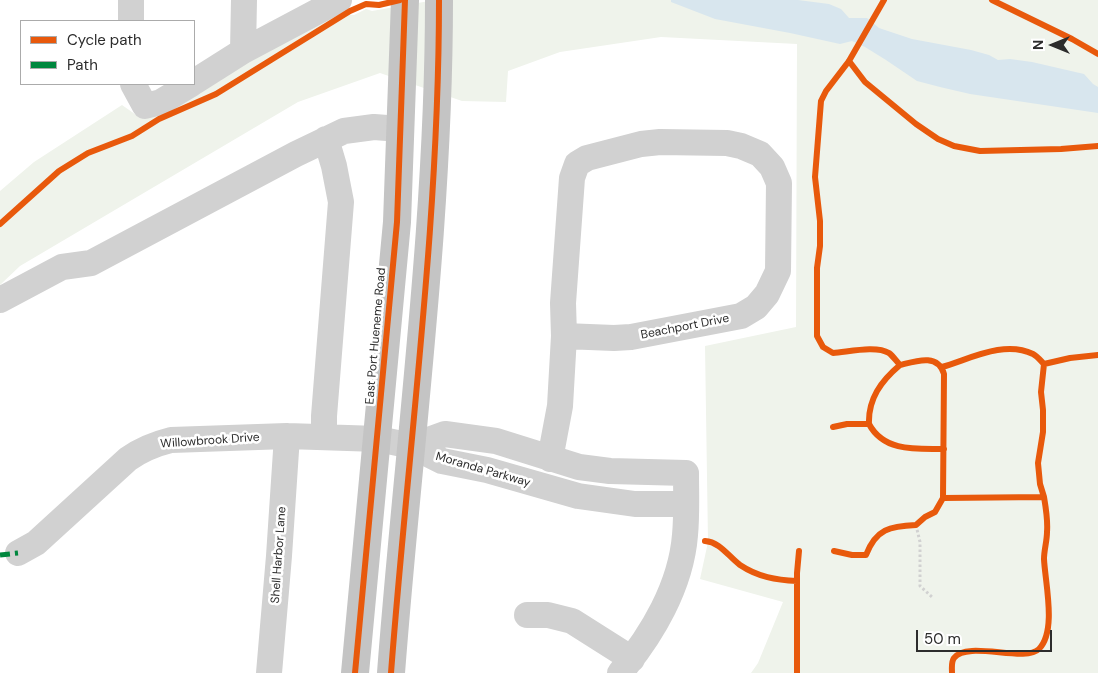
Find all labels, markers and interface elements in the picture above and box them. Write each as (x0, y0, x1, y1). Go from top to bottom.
legend (20, 20, 195, 85)
north arrow (1028, 20, 1078, 70)
text: Cycle path (67, 30, 142, 50)
text: N (1029, 40, 1047, 50)
text: Path (67, 55, 98, 75)
street label: East Port Hueneme Road (363, 267, 389, 405)
street label: Beachport Drive (640, 311, 730, 343)
street label: Willowbrook Drive (160, 430, 260, 452)
street label: Moranda Parkway (434, 450, 532, 490)
street label: Shell Harbor Lane (268, 506, 290, 604)
scale bar (918, 620, 1054, 652)
text: 50 m (924, 629, 961, 649)

